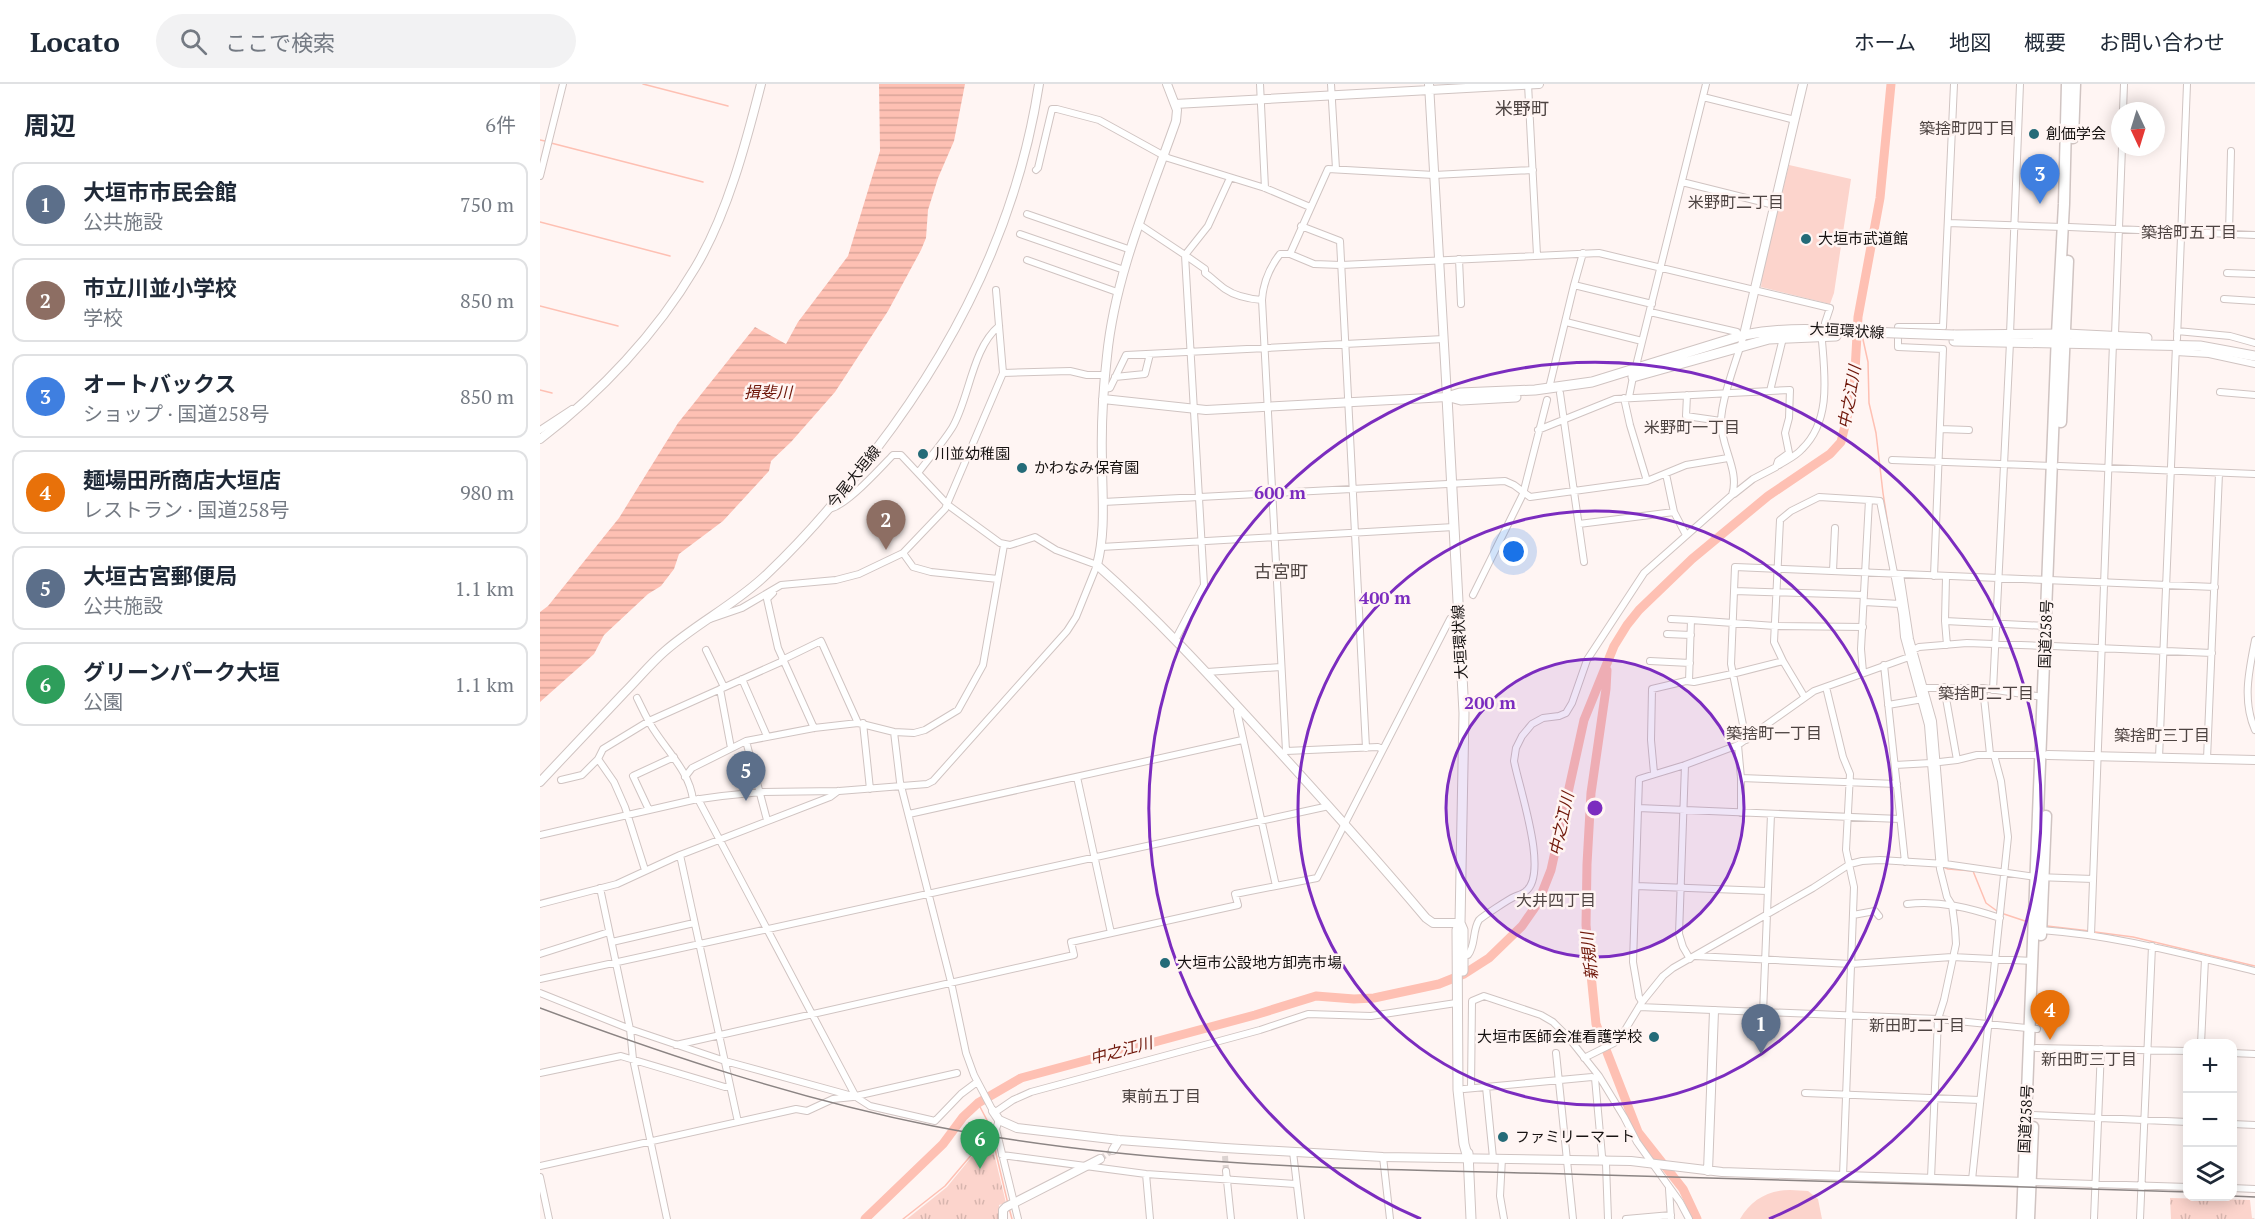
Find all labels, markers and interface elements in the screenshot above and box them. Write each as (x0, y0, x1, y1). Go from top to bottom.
search box (156, 14, 576, 68)
text: Locato (30, 23, 120, 60)
icon: search (177, 25, 210, 58)
text: ここで検索 (225, 28, 335, 57)
text: ホーム (1854, 28, 1916, 56)
text: 地図 (1949, 28, 1991, 56)
text: 概要 (2024, 28, 2066, 56)
text: お問い合わせ (2099, 28, 2225, 56)
district label: 米野町 (1495, 96, 1549, 120)
north arrow (2111, 102, 2165, 156)
text: 周辺 (24, 108, 76, 142)
text: 6件 (485, 111, 516, 138)
district label: 築捨町四丁目 (1919, 117, 2015, 139)
place label: 創価学会 (2046, 123, 2106, 143)
marker: 創価学会 (2027, 127, 2041, 141)
pin: 3 (2020, 154, 2060, 204)
text: 大垣市市民会館 (83, 177, 237, 206)
text: 1 (40, 191, 51, 218)
text: 750 m (460, 191, 514, 218)
district label: 米野町二丁目 (1688, 191, 1784, 213)
text: 公共施設 (83, 208, 163, 235)
district label: 築捨町五丁目 (2141, 221, 2237, 243)
place label: 大垣市武道館 (1818, 228, 1908, 248)
marker: 大垣市武道館 (1799, 232, 1813, 246)
text: 市立川並小学校 (83, 273, 237, 302)
text: 2 (40, 287, 51, 314)
text: 850 m (460, 287, 514, 314)
text: 学校 (83, 304, 123, 331)
street label: 大垣環状線 (1809, 318, 1885, 342)
water label: 中之江川 (1833, 362, 1866, 430)
text: オートバックス (83, 369, 236, 398)
water label: 揖斐川 (744, 381, 794, 403)
text: 3 (40, 383, 51, 410)
text: 850 m (460, 383, 514, 410)
text: ショップ · 国道258号 (83, 400, 270, 427)
district label: 米野町一丁目 (1644, 416, 1740, 438)
street label: 今尾大垣線 (822, 441, 885, 512)
place label: 川並幼稚園 (935, 443, 1010, 463)
marker: 川並幼稚園 (916, 447, 930, 461)
place label: かわなみ保育園 (1034, 457, 1139, 477)
marker: かわなみ保育園 (1015, 461, 1029, 475)
text: 麺場田所商店大垣店 (83, 465, 281, 494)
text: 4 (40, 479, 51, 506)
text: 980 m (460, 479, 514, 506)
text: 600 m (1254, 480, 1306, 504)
text: レストラン · 国道258号 (83, 496, 290, 523)
pin: 2 (866, 500, 906, 550)
your location (1499, 537, 1528, 566)
district label: 古宮町 (1254, 559, 1308, 583)
text: 大垣古宮郵便局 (83, 561, 237, 590)
text: 5 (40, 575, 51, 602)
text: 1.1 km (455, 575, 514, 602)
text: 400 m (1359, 585, 1411, 609)
text: 公共施設 (83, 592, 163, 619)
street label: 国道258号 (2034, 599, 2056, 669)
street label: 大垣環状線 (1447, 604, 1471, 680)
text: グリーンパーク大垣 (83, 657, 280, 686)
text: 6 (40, 671, 51, 698)
text: 1.1 km (455, 671, 514, 698)
district label: 築捨町二丁目 (1938, 682, 2034, 704)
text: 公園 (83, 688, 123, 715)
text: 200 m (1464, 690, 1516, 714)
district label: 築捨町一丁目 (1726, 722, 1822, 744)
district label: 築捨町三丁目 (2114, 724, 2210, 746)
pin: 5 (726, 752, 766, 801)
water label: 中之江川 (1544, 788, 1579, 858)
centre of rings (1585, 798, 1605, 818)
district label: 大井四丁目 (1516, 889, 1596, 911)
water label: 新規川 (1575, 929, 1602, 981)
place label: 大垣市公設地方卸売市場 (1177, 952, 1342, 972)
marker: 大垣市公設地方卸売市場 (1158, 956, 1172, 970)
pin: 4 (2030, 990, 2070, 1040)
pin: 1 (1742, 1004, 1780, 1054)
district label: 新田町二丁目 (1869, 1014, 1965, 1036)
place label: 大垣市医師会准看護学校 (1477, 1026, 1642, 1046)
marker: 大垣市医師会准看護学校 (1647, 1030, 1661, 1044)
water label: 中之江川 (1087, 1031, 1157, 1069)
map controls (2183, 1039, 2237, 1201)
button: + (2183, 1039, 2237, 1093)
district label: 新田町三丁目 (2041, 1048, 2137, 1070)
street label: 国道258号 (2013, 1084, 2037, 1154)
district label: 東前五丁目 (1121, 1085, 1201, 1107)
button: − (2183, 1093, 2237, 1147)
pin: 6 (960, 1120, 1000, 1169)
place label: ファミリーマート (1515, 1126, 1635, 1146)
marker: ファミリーマート (1496, 1130, 1510, 1144)
button: layers (2183, 1147, 2237, 1201)

